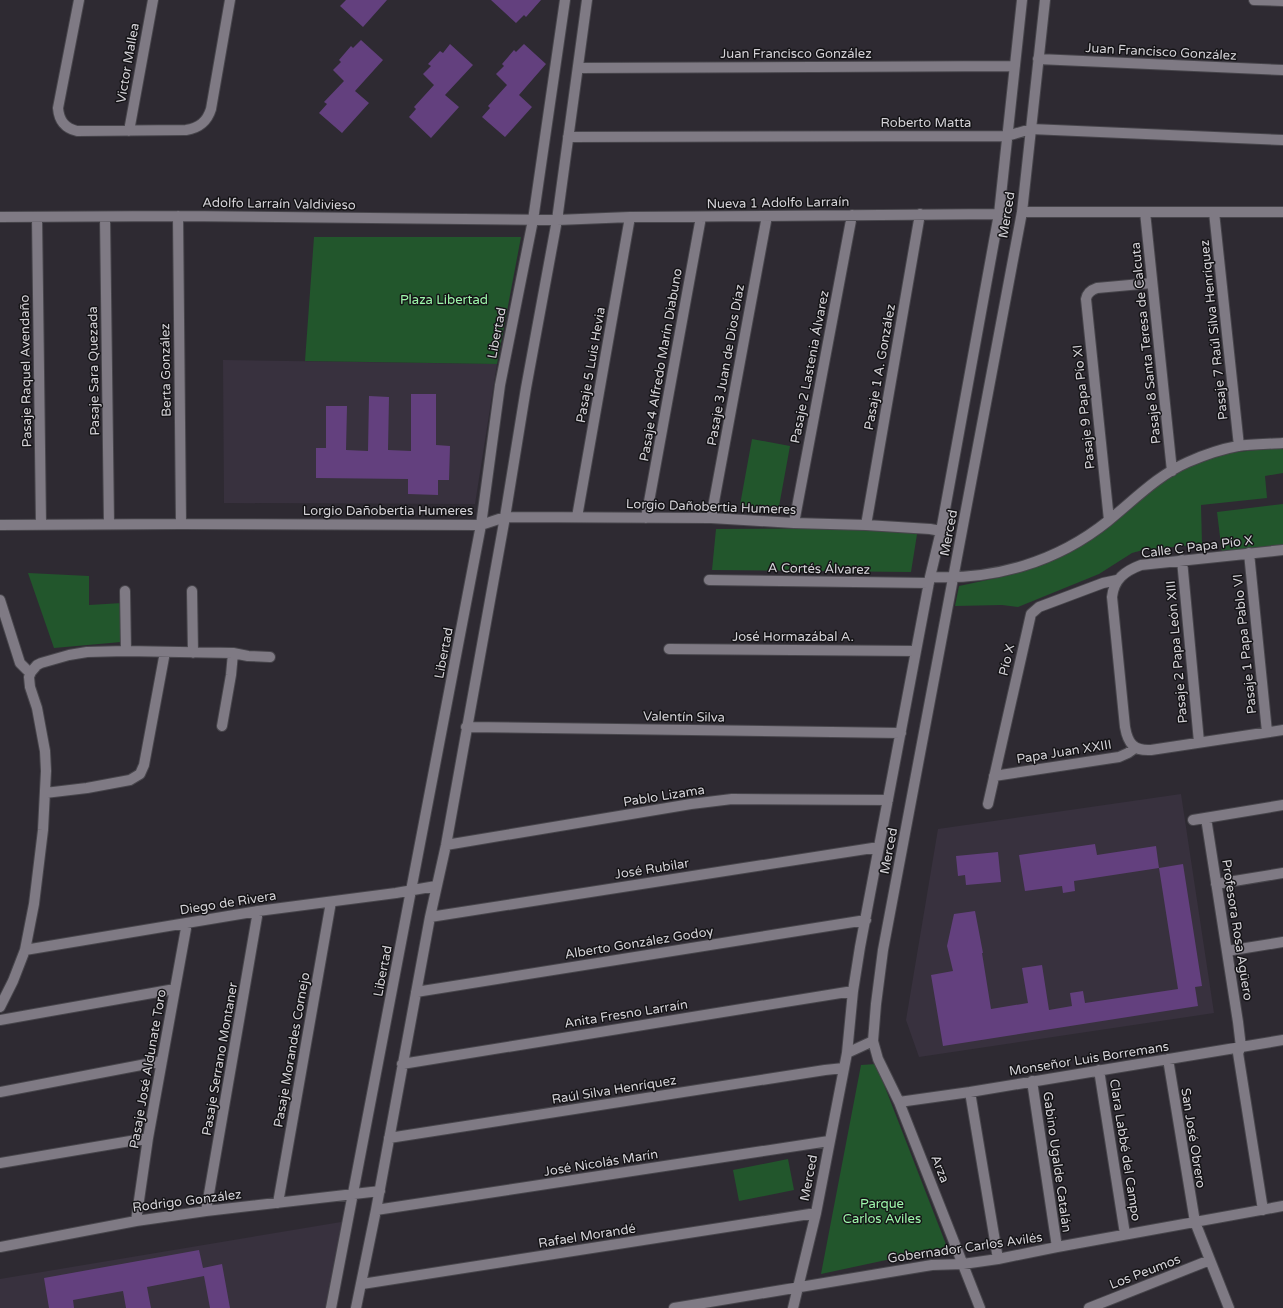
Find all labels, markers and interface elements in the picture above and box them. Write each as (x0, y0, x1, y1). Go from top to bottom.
street label: Victor Mallea (113, 22, 143, 104)
street label: Juan Francisco González (1085, 40, 1237, 64)
street label: Juan Francisco González (720, 46, 872, 62)
street label: Roberto Matta (881, 115, 971, 131)
street label: Merced (995, 191, 1019, 239)
street label: Nueva 1 Adolfo Larraín (707, 194, 849, 212)
street label: Adolfo Larraín Valdivieso (202, 195, 356, 213)
street label: Pasaje 7 Raúl Silva Henríquez (1197, 239, 1231, 421)
street label: Pasaje 8 Santa Teresa de Calcuta (1127, 241, 1165, 445)
street label: Pasaje 4 Alfredo Marín Diabuno (636, 267, 686, 463)
street label: Pasaje 3 Juan de Dios Díaz (704, 283, 748, 447)
street label: Pasaje 2 Lastenia Álvarez (787, 289, 833, 445)
park label: Plaza Libertad (400, 292, 488, 308)
street label: Pasaje Raquel Avendaño (17, 294, 35, 447)
street label: Pasaje 1 A. González (861, 303, 899, 431)
street label: Pasaje Sara Quezada (85, 306, 103, 436)
street label: Libertad (484, 306, 510, 360)
street label: Pasaje 5 Luis Hevia (573, 306, 609, 424)
street label: Berta González (157, 323, 175, 417)
street label: Pasaje 9 Papa Pío XI (1070, 344, 1098, 470)
street label: Lorgio Dañobertia Humeres (626, 496, 796, 518)
street label: Lorgio Dañobertia Humeres (303, 503, 473, 519)
street label: Merced (937, 508, 961, 558)
street label: Calle C Papa Pío X (1140, 532, 1254, 562)
street label: A Cortés Álvarez (768, 560, 870, 578)
street label: Pasaje 1 Papa Pablo VI (1230, 573, 1260, 715)
street label: Pasaje 2 Papa León XIII (1163, 580, 1191, 724)
street label: Libertad (431, 626, 457, 680)
street label: José Hormazábal A. (732, 629, 854, 645)
street label: Pío X (996, 642, 1018, 677)
street label: Valentín Silva (643, 708, 725, 726)
street label: Papa Juan XXIII (1015, 737, 1113, 767)
street label: Pablo Lizama (622, 782, 706, 810)
street label: Merced (877, 826, 901, 876)
street label: José Rubilar (614, 855, 690, 883)
street label: Profesora Rosa Agüero (1218, 858, 1256, 1002)
street label: Diego de Rivera (179, 887, 277, 919)
street label: Alberto González Godoy (564, 923, 714, 963)
street label: Libertad (370, 944, 396, 998)
street label: Pasaje Morandes Cornejo (270, 971, 314, 1129)
street label: Pasaje Serrano Montaner (199, 981, 241, 1137)
street label: Pasaje José Aldunate Toro (126, 988, 170, 1150)
street label: Anita Fresno Larraín (563, 996, 689, 1032)
street label: Monseñor Luis Borremans (1008, 1038, 1170, 1080)
street label: Raúl Silva Henríquez (551, 1072, 677, 1108)
street label: Clara Labbé del Campo (1106, 1078, 1144, 1222)
street label: San José Obrero (1177, 1087, 1209, 1189)
street label: Gabino Ugalde Catalán (1039, 1091, 1075, 1233)
street label: José Nicolás Marín (543, 1146, 659, 1180)
street label: Merced (797, 1153, 821, 1203)
street label: Arza (927, 1153, 953, 1185)
street label: Rodrigo González (132, 1186, 242, 1216)
park label: Parque Carlos Aviles (843, 1196, 921, 1227)
street label: Rafael Morandé (537, 1220, 637, 1252)
street label: Gobernador Carlos Avilés (887, 1229, 1043, 1267)
street label: Los Peumos (1107, 1251, 1183, 1293)

